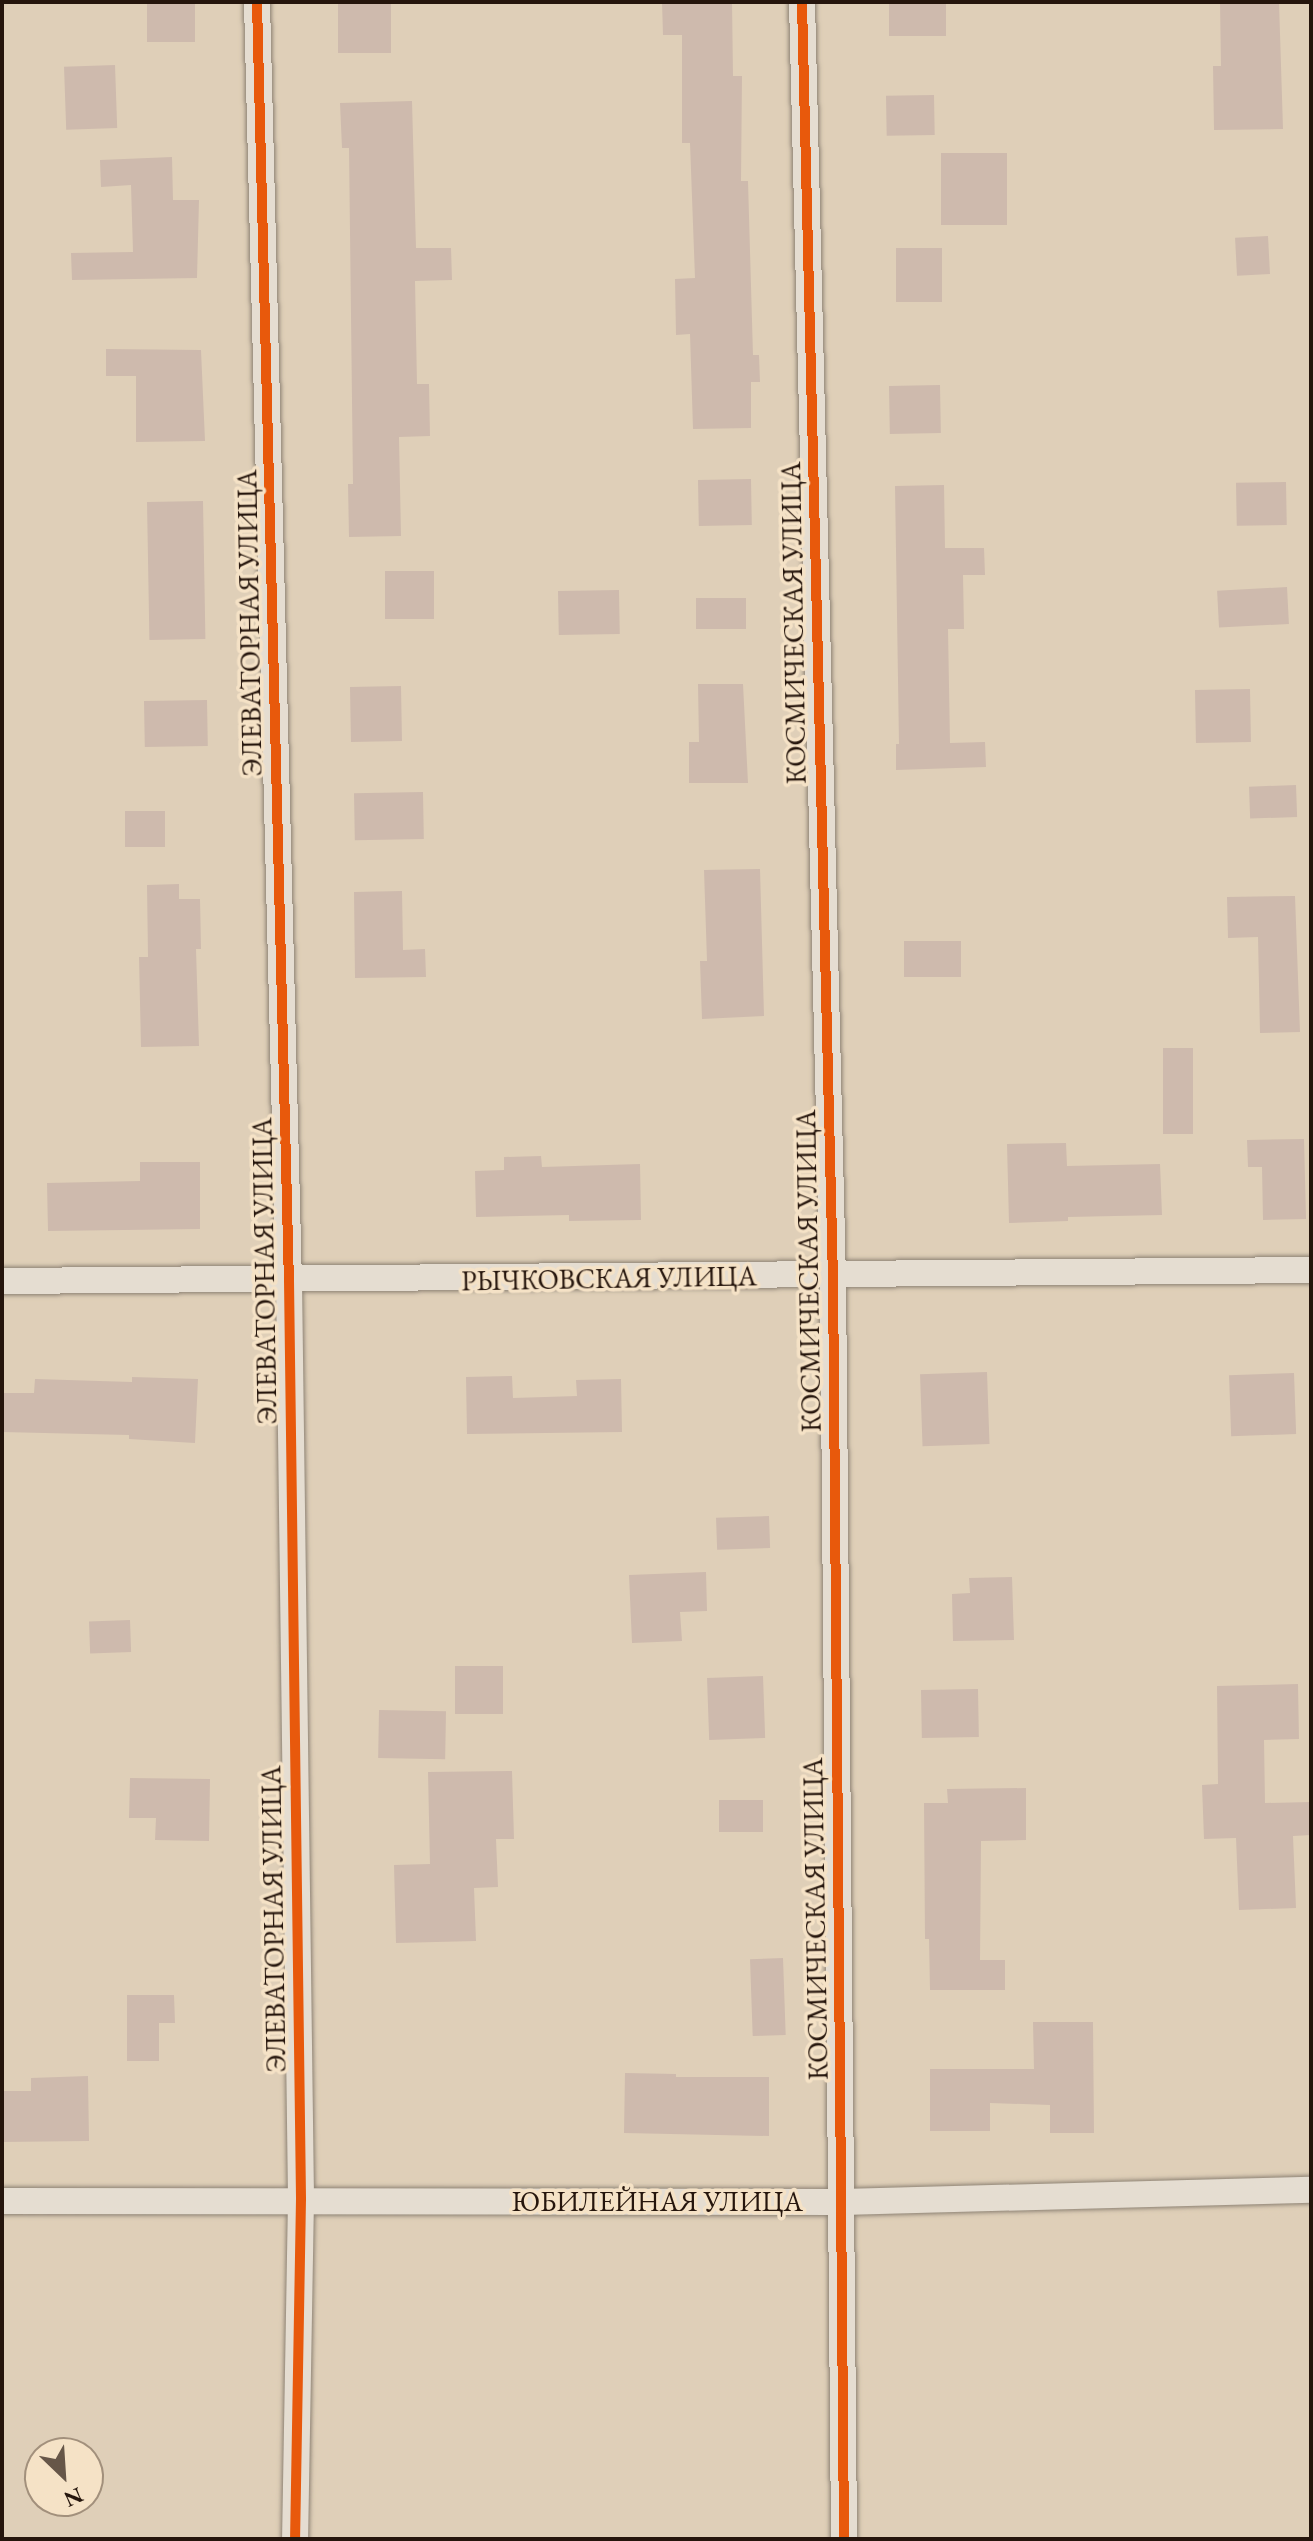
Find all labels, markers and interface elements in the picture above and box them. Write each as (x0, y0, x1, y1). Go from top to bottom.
street label: КОСМИЧЕСКАЯ УЛИЦА (773, 461, 813, 785)
street label: ЭЛЕВАТОРНАЯ УЛИЦА (230, 469, 268, 777)
street label: КОСМИЧЕСКАЯ УЛИЦА (788, 1109, 828, 1433)
street label: ЭЛЕВАТОРНАЯ УЛИЦА (245, 1117, 283, 1425)
street label: РЫЧКОВСКАЯ УЛИЦА (461, 1259, 757, 1297)
street label: КОСМИЧЕСКАЯ УЛИЦА (795, 1757, 835, 2081)
street label: ЭЛЕВАТОРНАЯ УЛИЦА (254, 1765, 292, 2073)
street label: ЮБИЛЕЙНАЯ УЛИЦА (511, 2184, 803, 2218)
north arrow (24, 2437, 104, 2517)
text: N (59, 2480, 88, 2514)

